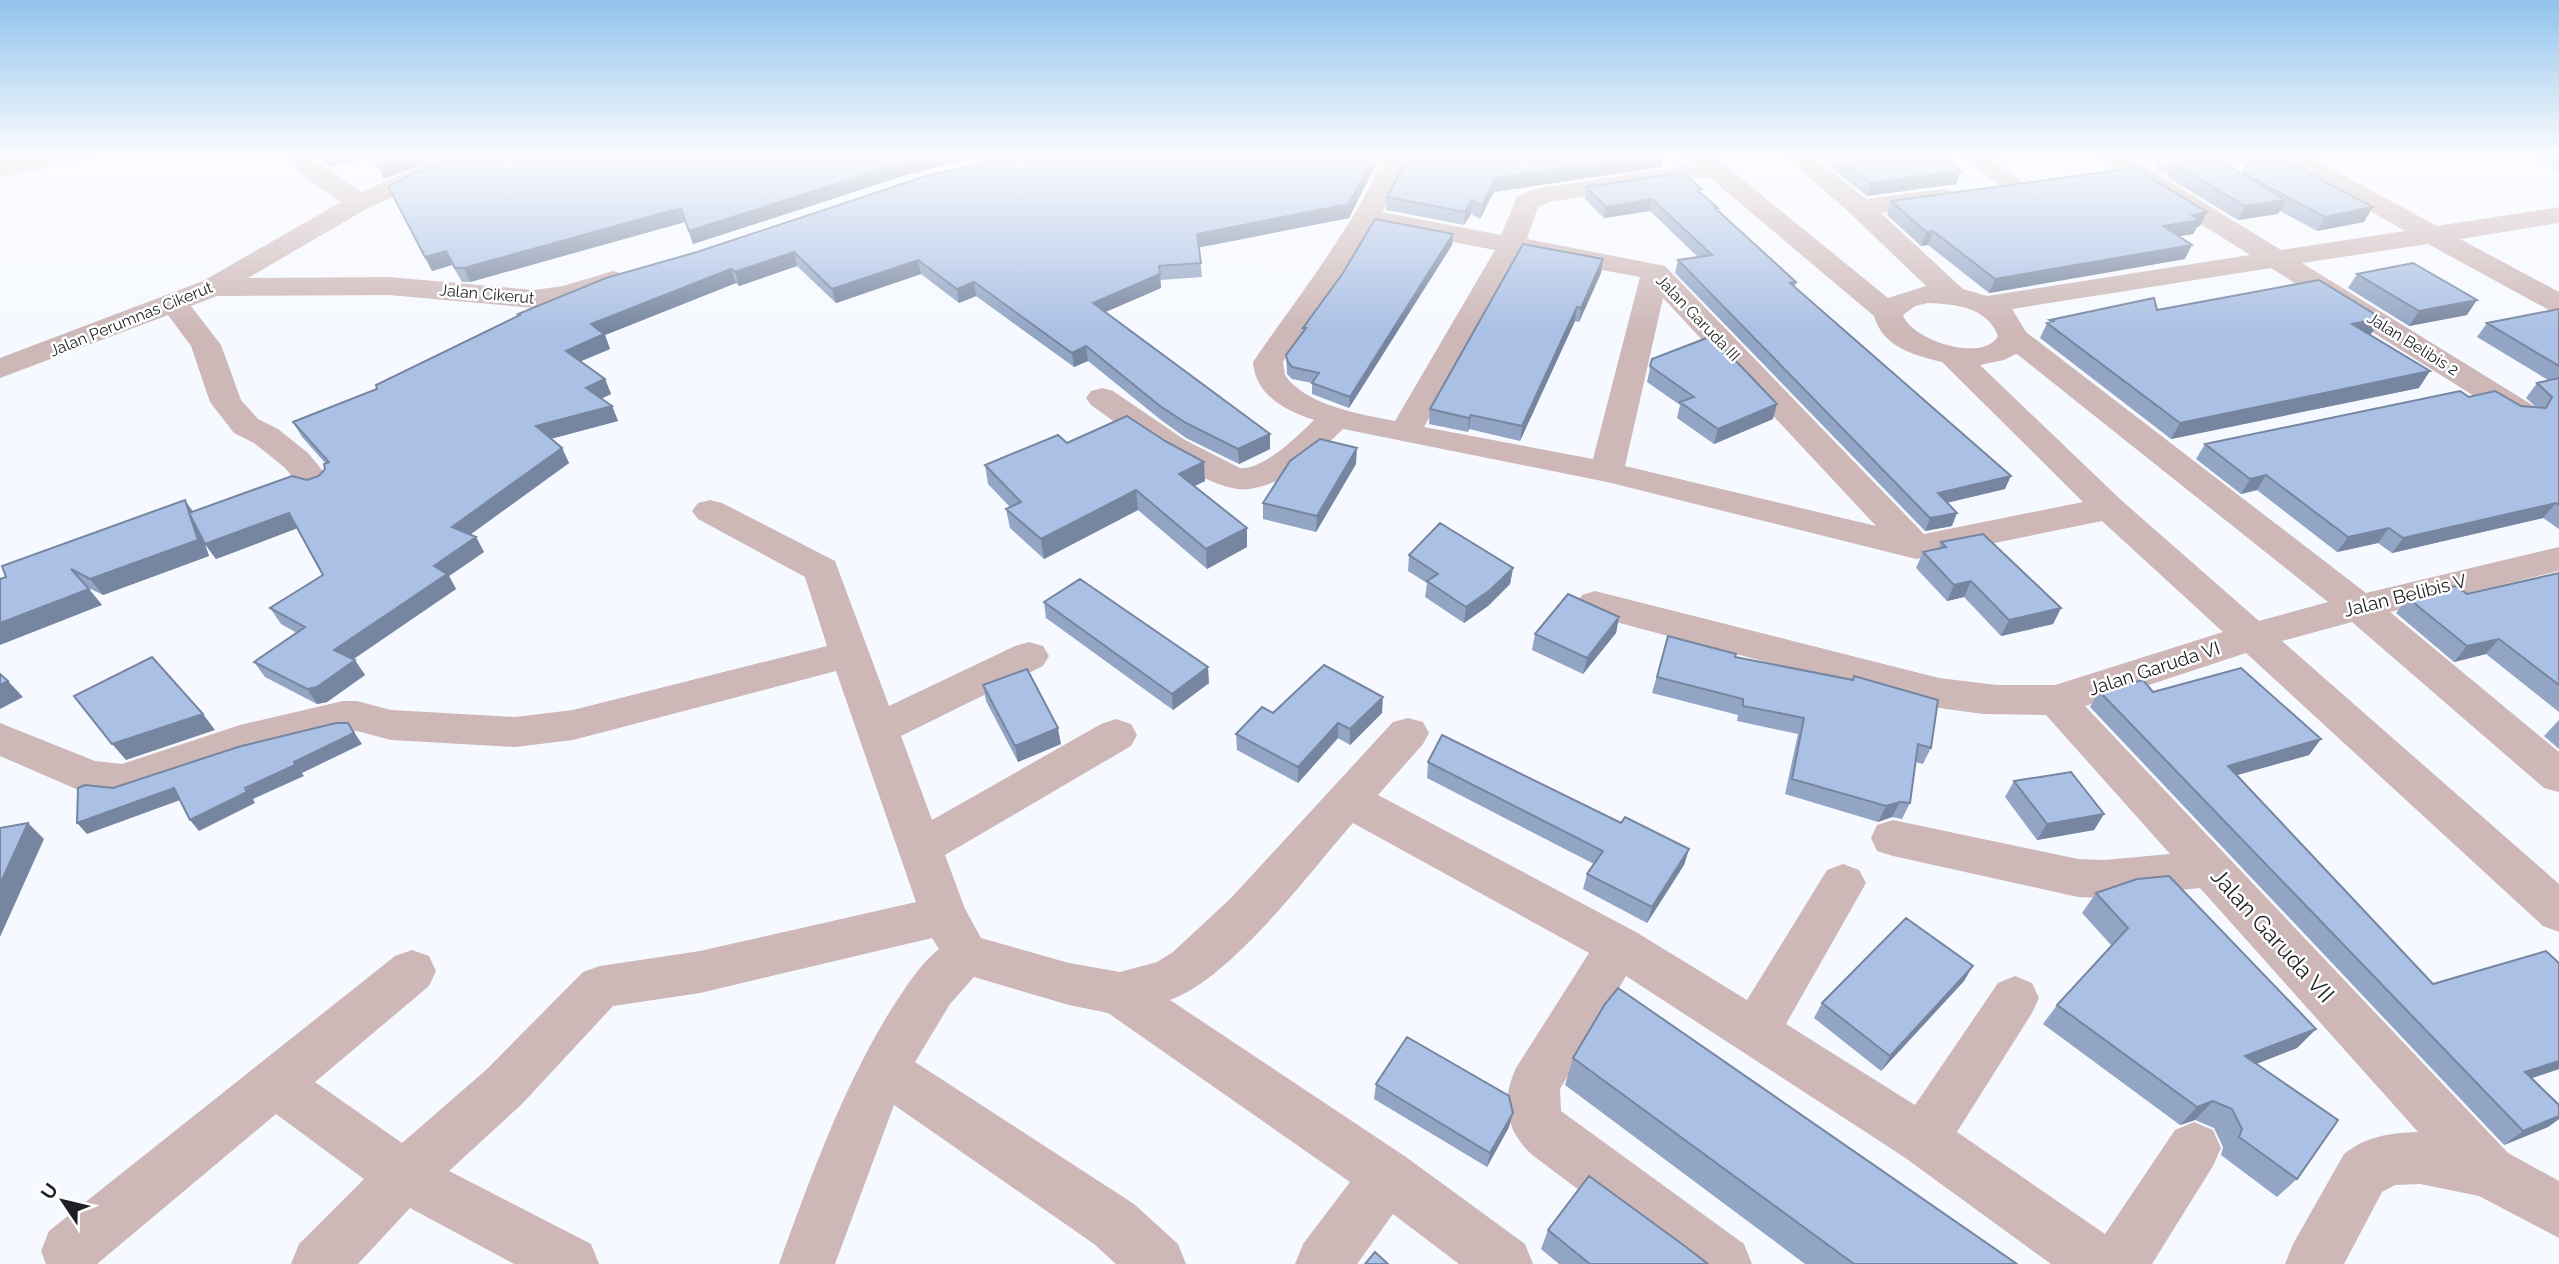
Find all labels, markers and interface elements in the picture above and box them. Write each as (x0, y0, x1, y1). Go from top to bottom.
street label: Jalan Garuda III (1652, 271, 1744, 365)
street label: Jalan Perumnas Cikerut (47, 277, 216, 360)
street label: Jalan Cikerut (439, 280, 536, 308)
street label: Jalan Belibis 2 (2364, 308, 2462, 380)
street label: Jalan Belibis V (2341, 569, 2469, 621)
street label: Jalan Garuda VI (2086, 636, 2222, 700)
street label: Jalan Garuda VII (2206, 862, 2340, 1008)
north arrow (28, 1166, 98, 1236)
text: U (36, 1179, 62, 1203)

